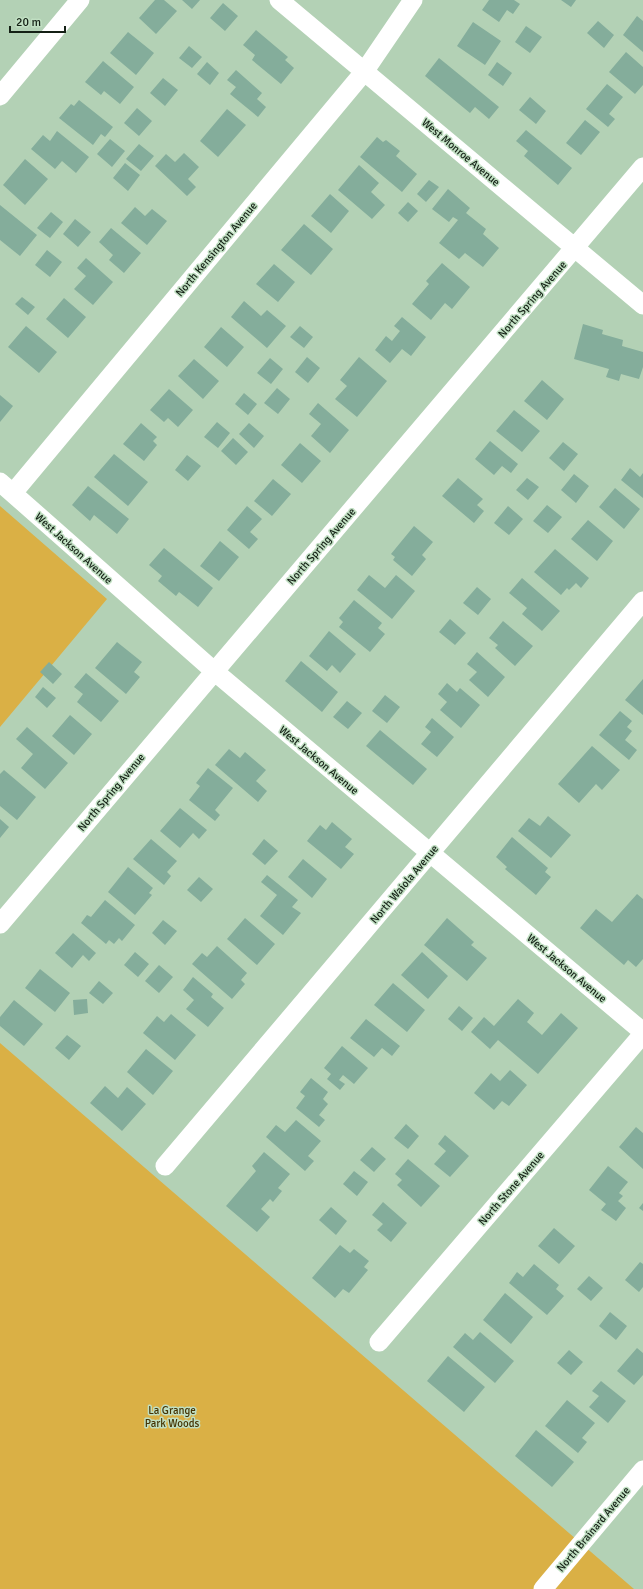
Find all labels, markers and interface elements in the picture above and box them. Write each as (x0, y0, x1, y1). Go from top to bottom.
scale bar (10, 8, 65, 34)
text: 20 m (16, 15, 41, 30)
street label: West Monroe Avenue (419, 116, 502, 189)
street label: North Kensington Avenue (173, 199, 260, 299)
street label: North Spring Avenue (495, 258, 569, 340)
street label: North Spring Avenue (284, 505, 358, 587)
street label: West Jackson Avenue (32, 510, 115, 587)
street label: West Jackson Avenue (276, 723, 361, 797)
street label: North Spring Avenue (75, 751, 148, 834)
street label: North Waiola Avenue (368, 842, 441, 926)
street label: West Jackson Avenue (524, 931, 609, 1005)
street label: North Stone Avenue (476, 1149, 547, 1228)
park label: La Grange Park Woods (145, 1404, 199, 1430)
street label: North Brainard Avenue (554, 1484, 633, 1574)

